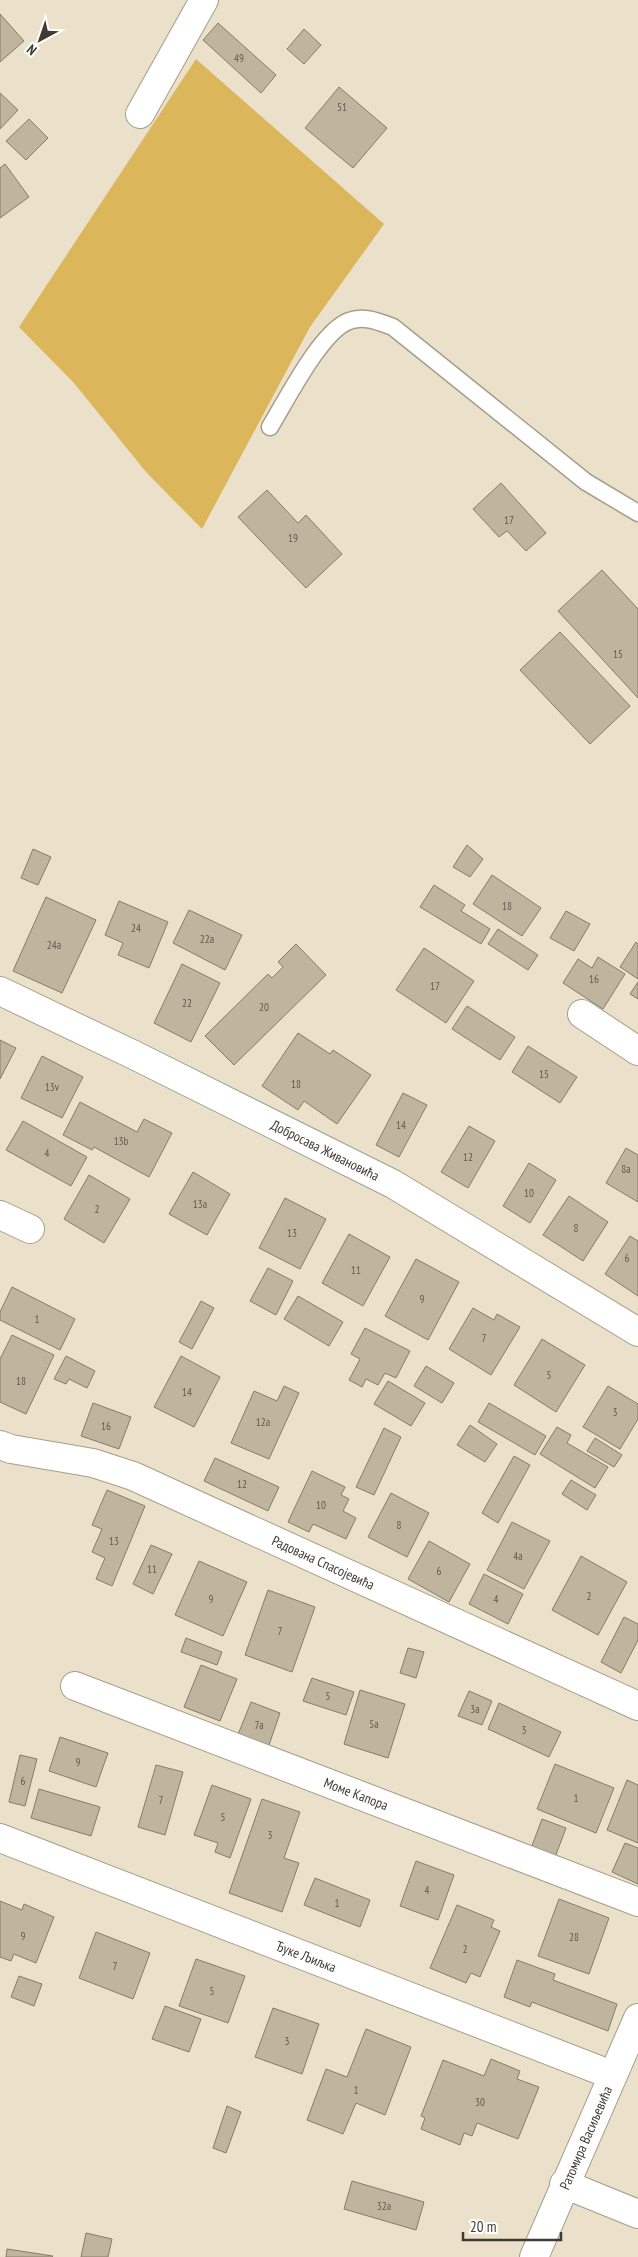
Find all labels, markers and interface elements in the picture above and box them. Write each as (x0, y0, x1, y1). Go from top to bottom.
north arrow (15, 15, 65, 65)
text: N (23, 41, 40, 59)
house number: 49 (234, 51, 244, 65)
house number: 51 (337, 100, 347, 114)
house number: 17 (504, 513, 514, 527)
house number: 19 (288, 531, 298, 545)
house number: 15 (613, 647, 623, 661)
house number: 18 (502, 899, 512, 913)
house number: 24 (131, 921, 141, 935)
house number: 22a (200, 932, 214, 946)
house number: 24a (47, 938, 61, 952)
house number: 16 (589, 972, 599, 986)
house number: 17 (430, 979, 440, 993)
house number: 22 (182, 996, 192, 1010)
house number: 20 (259, 1000, 269, 1014)
house number: 15 (539, 1067, 549, 1081)
house number: 18 (291, 1077, 301, 1091)
house number: 13v (45, 1080, 60, 1094)
street label: Добросава Живановића (268, 1116, 382, 1185)
house number: 14 (396, 1118, 406, 1132)
house number: 13b (114, 1134, 129, 1148)
house number: 4 (45, 1146, 50, 1160)
house number: 12 (463, 1150, 473, 1164)
house number: 8a (621, 1162, 631, 1176)
house number: 10 (524, 1186, 534, 1200)
house number: 13a (193, 1197, 207, 1211)
house number: 2 (95, 1202, 100, 1216)
house number: 8 (574, 1221, 579, 1235)
house number: 13 (287, 1226, 297, 1240)
house number: 6 (625, 1251, 630, 1265)
house number: 11 (351, 1263, 361, 1277)
house number: 9 (420, 1292, 425, 1306)
house number: 1 (35, 1312, 40, 1326)
house number: 7 (482, 1331, 487, 1345)
house number: 5 (547, 1368, 552, 1382)
house number: 18 (16, 1374, 26, 1388)
house number: 14 (182, 1385, 192, 1399)
house number: 3 (613, 1405, 618, 1419)
house number: 12a (256, 1415, 270, 1429)
house number: 16 (101, 1419, 111, 1433)
house number: 12 (237, 1477, 247, 1491)
house number: 10 (316, 1498, 326, 1512)
house number: 8 (397, 1518, 402, 1532)
street label: Радована Спасојевића (269, 1531, 377, 1594)
house number: 13 (109, 1534, 119, 1548)
house number: 4a (513, 1549, 523, 1563)
house number: 11 (147, 1562, 157, 1576)
house number: 6 (437, 1564, 442, 1578)
house number: 2 (587, 1589, 592, 1603)
house number: 9 (209, 1592, 214, 1606)
house number: 4 (494, 1592, 499, 1606)
house number: 7 (278, 1624, 283, 1638)
house number: 5 (326, 1689, 331, 1703)
house number: 3a (470, 1702, 480, 1716)
house number: 5a (369, 1717, 379, 1731)
house number: 7a (254, 1718, 264, 1732)
house number: 3 (522, 1723, 527, 1737)
house number: 9 (76, 1755, 81, 1769)
street label: Моме Капора (321, 1773, 391, 1814)
house number: 6 (21, 1774, 26, 1788)
house number: 1 (574, 1791, 579, 1805)
house number: 7 (159, 1793, 164, 1807)
house number: 5 (221, 1810, 226, 1824)
house number: 3 (268, 1828, 273, 1842)
house number: 4 (425, 1883, 430, 1897)
house number: 1 (335, 1896, 340, 1910)
house number: 9 (21, 1929, 26, 1943)
house number: 28 (569, 1930, 579, 1944)
street label: Ђуке Љиљка (273, 1937, 339, 1976)
house number: 2 (463, 1942, 468, 1956)
house number: 7 (113, 1959, 118, 1973)
house number: 5 (210, 1984, 215, 1998)
house number: 3 (285, 2034, 290, 2048)
house number: 1 (354, 2083, 359, 2097)
street label: Ратомира Васиљевића (555, 2083, 616, 2192)
house number: 30 (475, 2095, 485, 2109)
house number: 32a (377, 2199, 391, 2213)
scale bar (463, 2210, 560, 2242)
text: 20 m (470, 2217, 496, 2236)

